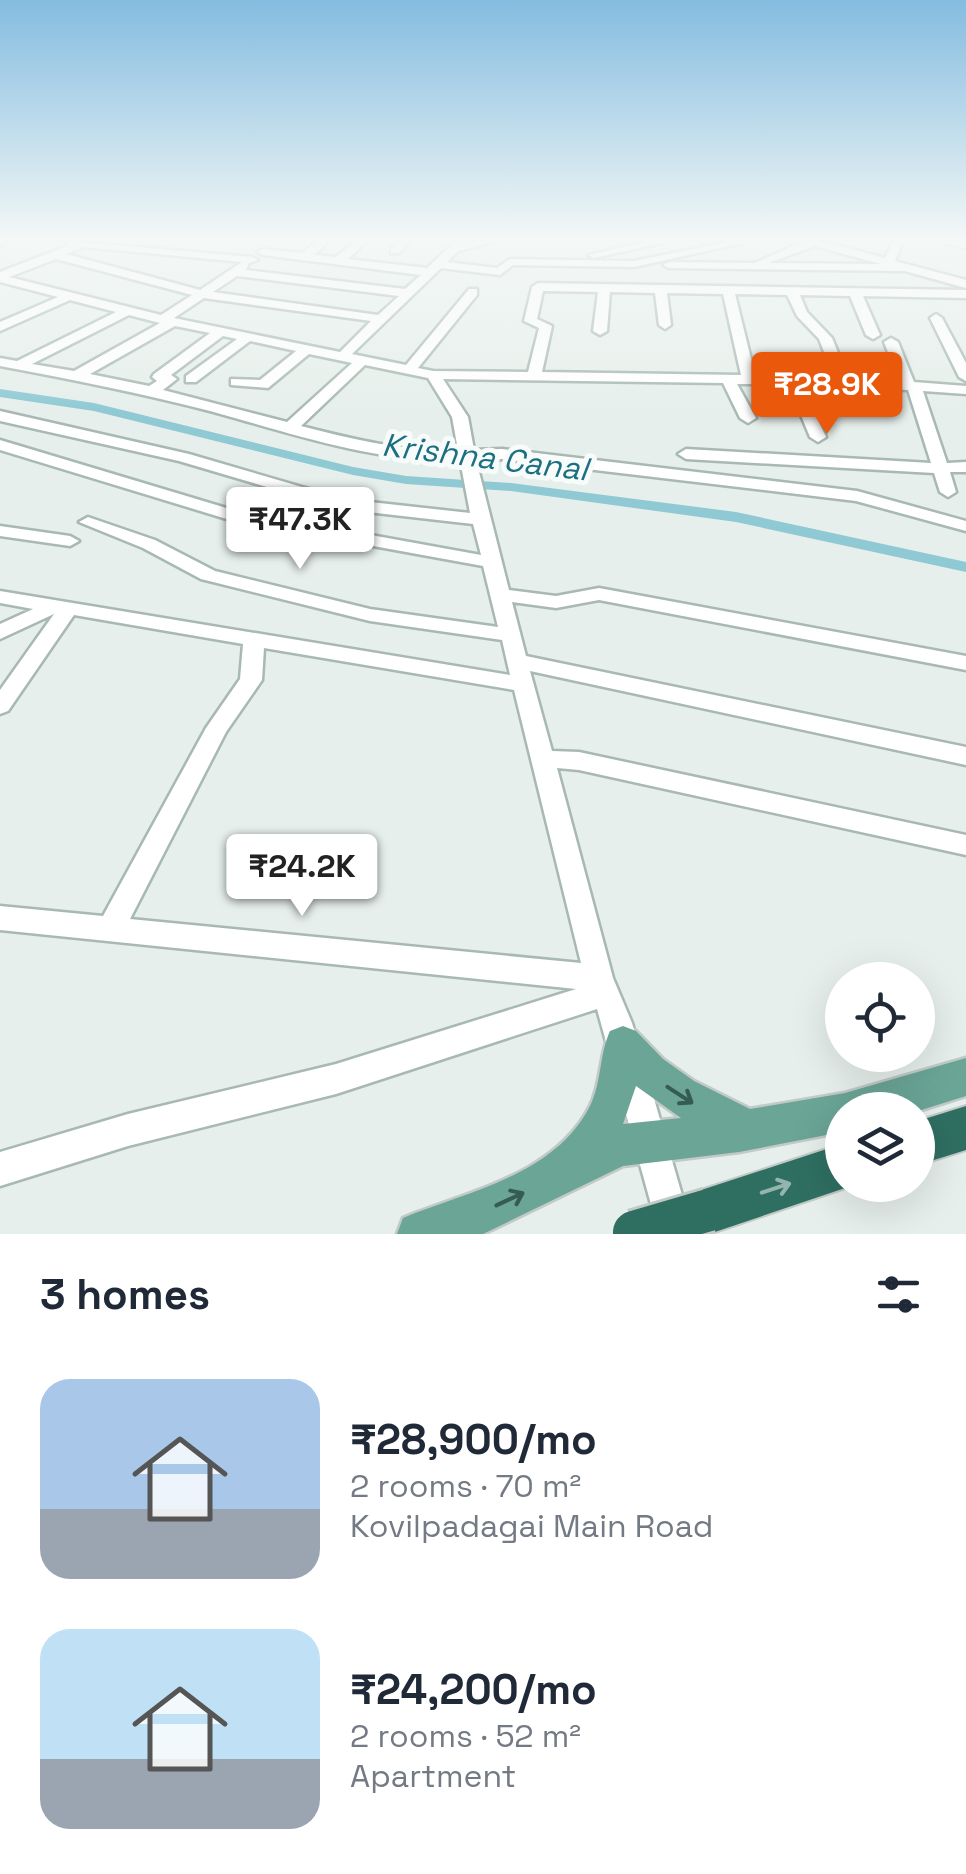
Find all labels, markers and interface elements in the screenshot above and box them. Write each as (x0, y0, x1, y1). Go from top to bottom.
pin: ₹28.9K (746, 352, 908, 437)
text: ₹28.9K (773, 364, 881, 404)
water label: Krishna Canal (380, 425, 593, 490)
pin: ₹47.3K (219, 487, 381, 572)
text: ₹47.3K (248, 499, 352, 539)
pin: ₹24.2K (221, 834, 383, 919)
text: ₹24.2K (248, 846, 356, 886)
map controls (825, 962, 935, 1202)
button: locate (825, 962, 935, 1072)
one-way arrow (665, 1084, 693, 1105)
button: layers (825, 1092, 935, 1202)
one-way arrow (759, 1178, 791, 1196)
one-way arrow (494, 1189, 524, 1208)
icon: filters (871, 1267, 926, 1322)
text: 3 homes (40, 1268, 210, 1321)
text: ₹28,900/mo (350, 1413, 597, 1466)
icon: home (120, 1419, 240, 1539)
text: 2 rooms · 70 m² (350, 1466, 581, 1506)
text: Kovilpadagai Main Road (350, 1506, 713, 1546)
text: ₹24,200/mo (350, 1663, 597, 1716)
icon: home (120, 1669, 240, 1789)
text: 2 rooms · 52 m² (350, 1716, 581, 1756)
text: Apartment (350, 1756, 516, 1796)

